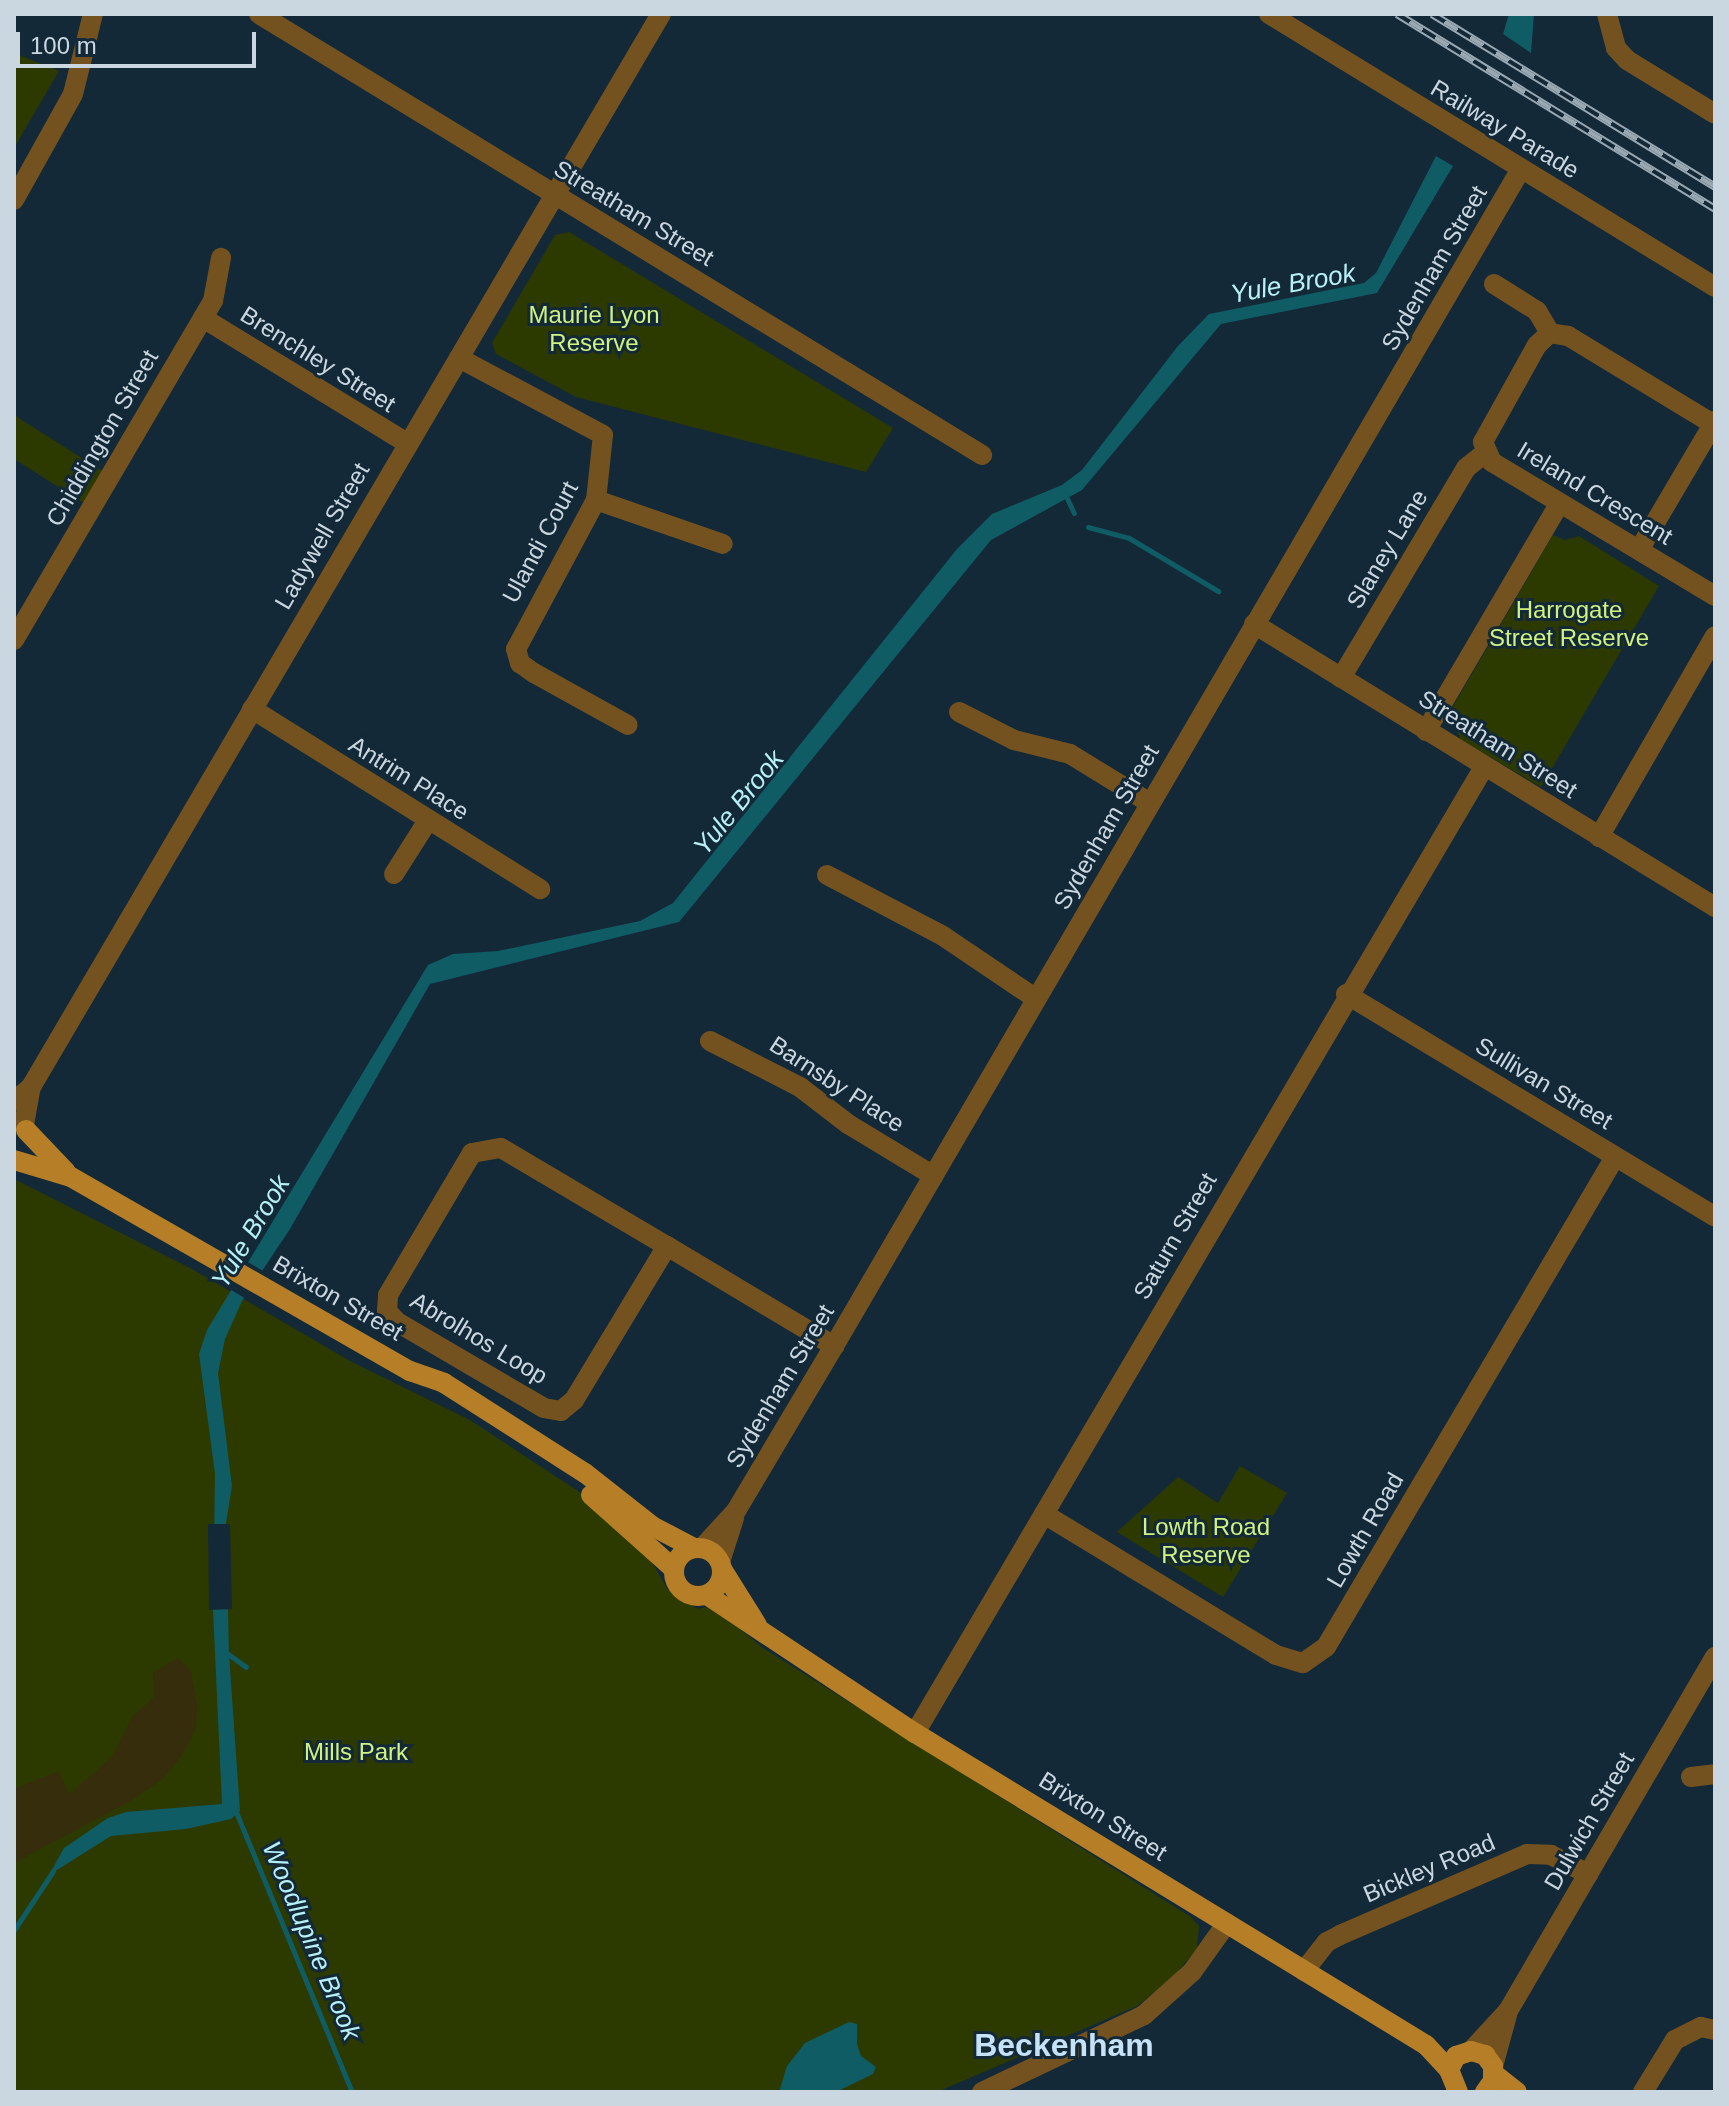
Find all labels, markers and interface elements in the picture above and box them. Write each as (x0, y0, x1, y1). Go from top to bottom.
scale bar (20, 16, 260, 66)
text: 100 m (30, 32, 97, 59)
street label: Railway Parade (1426, 73, 1584, 185)
street label: Streatham Street (549, 154, 719, 272)
street label: Sydenham Street (1375, 181, 1493, 355)
water label: Yule Brook (1228, 258, 1358, 310)
street label: Brenchley Street (235, 300, 401, 418)
park label: Maurie Lyon Reserve (528, 301, 660, 357)
street label: Chiddington Street (40, 345, 164, 531)
street label: Ireland Crescent (1512, 435, 1678, 551)
street label: Ladywell Street (269, 458, 375, 614)
street label: Ulandi Court (496, 476, 584, 608)
street label: Slaney Lane (1340, 484, 1434, 614)
park label: Harrogate Street Reserve (1489, 596, 1649, 652)
street label: Streatham Street (1413, 684, 1583, 804)
street label: Antrim Place (344, 730, 474, 826)
street label: Sydenham Street (1047, 740, 1165, 914)
water label: Yule Brook (687, 744, 791, 862)
street label: Barnsby Place (764, 1030, 910, 1138)
street label: Sullivan Street (1470, 1031, 1618, 1135)
street label: Saturn Street (1127, 1168, 1223, 1304)
water label: Yule Brook (205, 1170, 297, 1294)
street label: Brixton Street (268, 1249, 408, 1347)
street label: Abrolhos Loop (405, 1286, 553, 1390)
street label: Sydenham Street (720, 1299, 840, 1473)
street label: Lowth Road (1321, 1467, 1409, 1593)
park label: Lowth Road Reserve (1142, 1513, 1270, 1569)
park label: Mills Park (304, 1738, 408, 1766)
street label: Dulwich Street (1538, 1747, 1640, 1895)
street label: Brixton Street (1034, 1765, 1172, 1867)
street label: Bickley Road (1359, 1827, 1499, 1909)
water label: Woodlupine Brook (255, 1837, 367, 2045)
district label: Beckenham (974, 2026, 1154, 2064)

